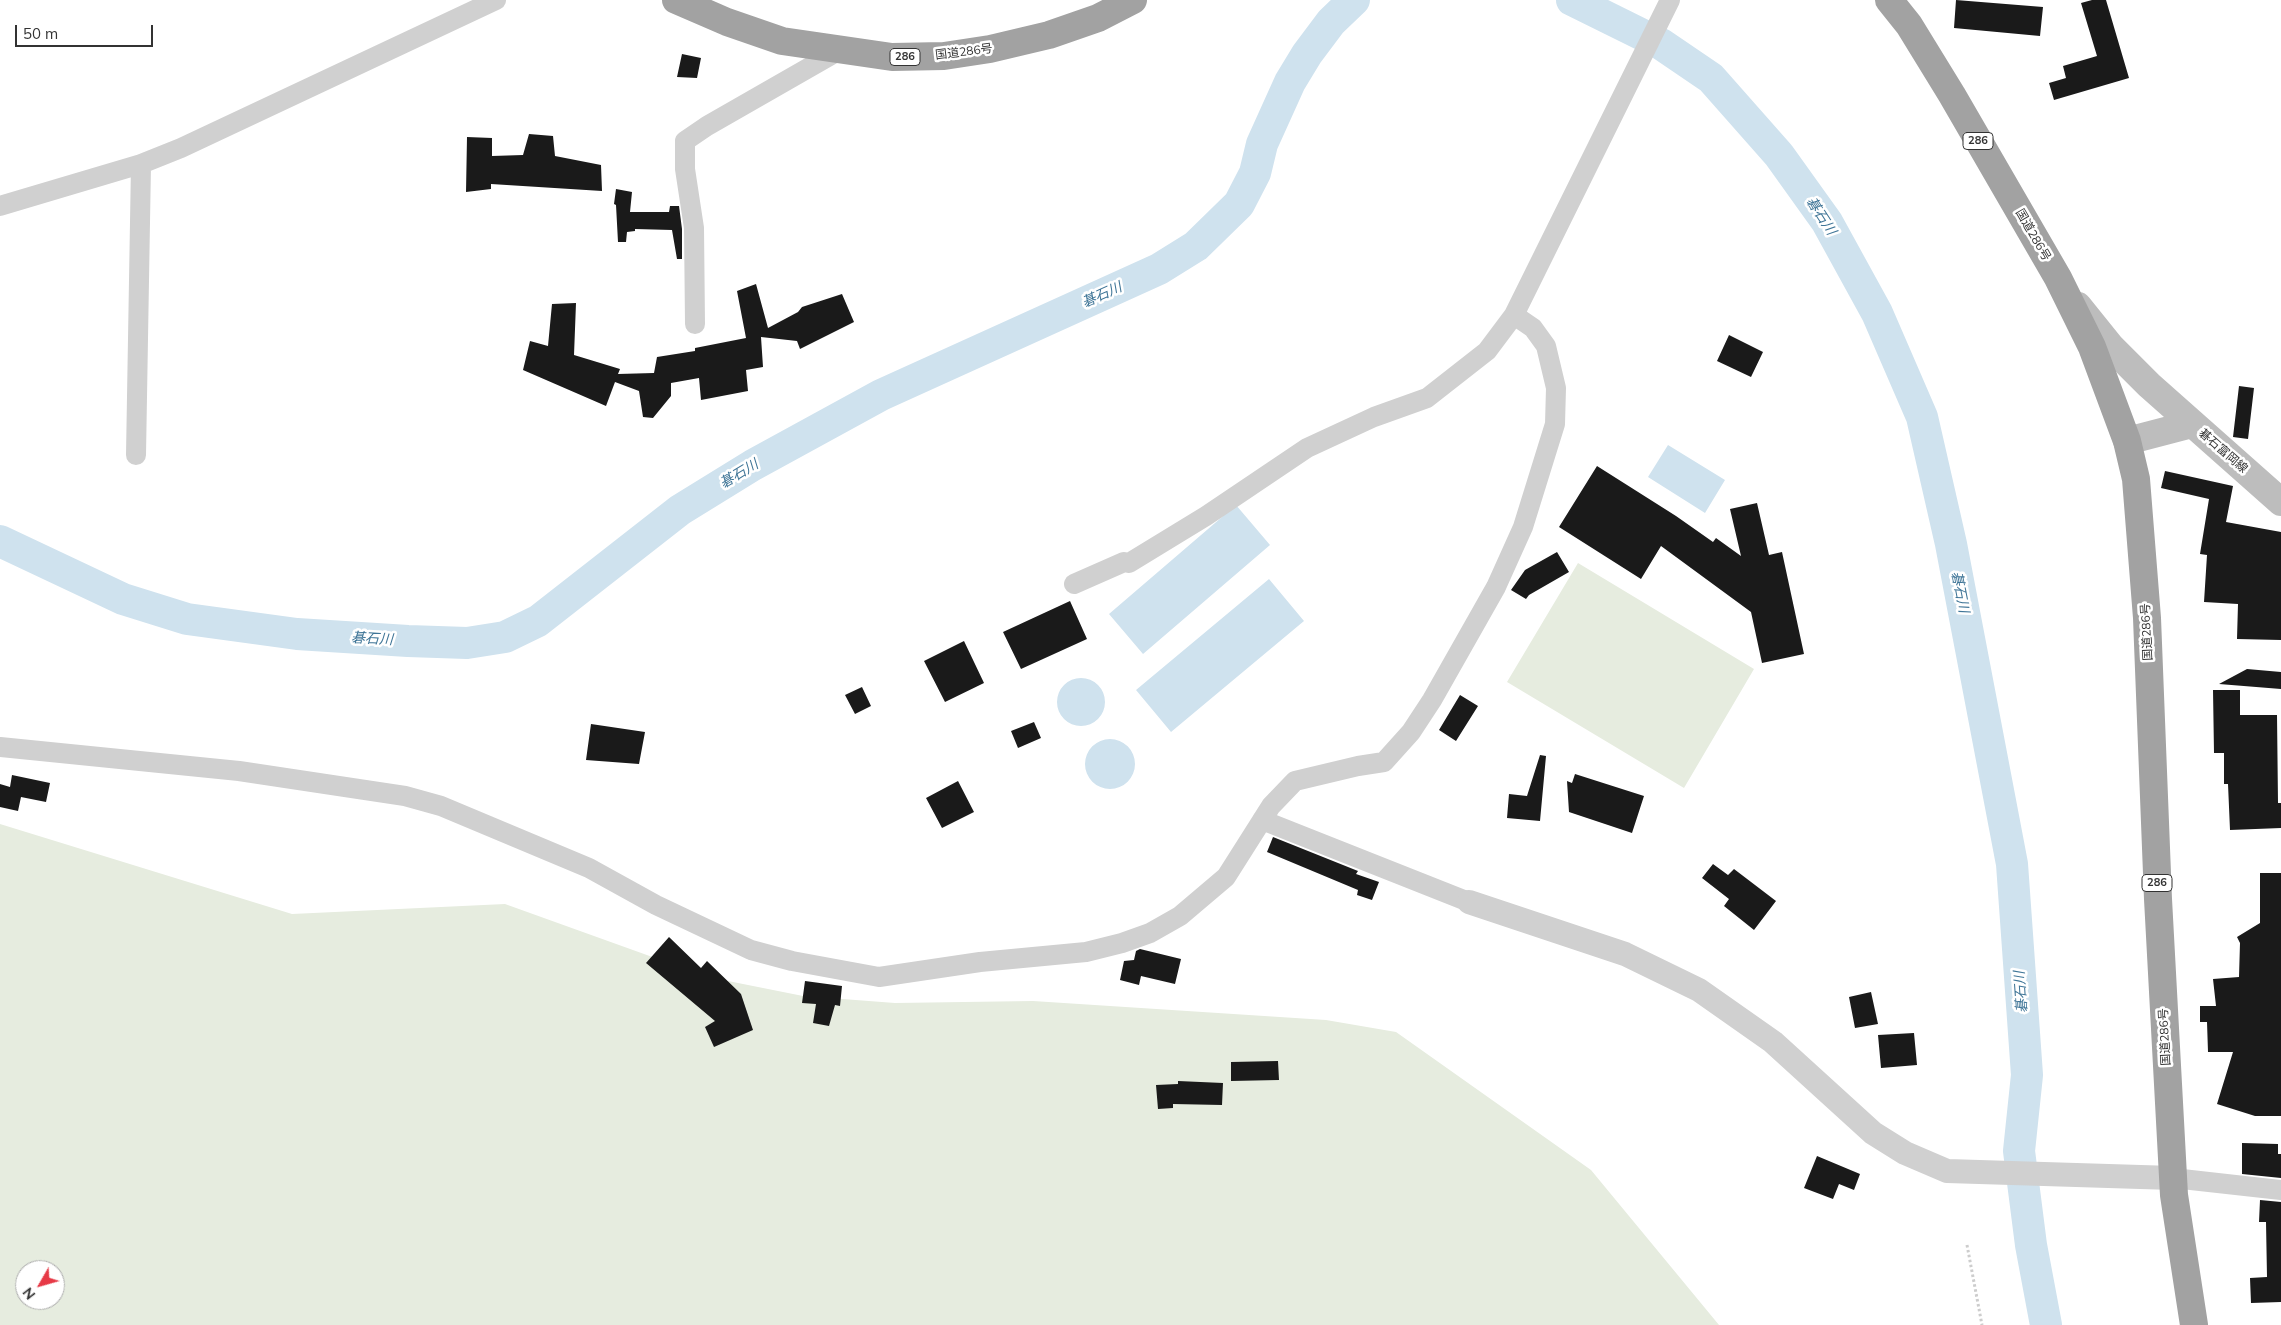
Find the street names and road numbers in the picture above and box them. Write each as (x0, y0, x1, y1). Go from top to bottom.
street label: 国道286号 (935, 41, 993, 63)
road number: 286 (890, 48, 920, 66)
road number: 286 (1963, 132, 1993, 150)
street label: 国道286号 (2012, 206, 2054, 264)
street label: 碁石富岡線 (2196, 426, 2250, 476)
street label: 国道286号 (2138, 603, 2156, 661)
road number: 286 (2142, 874, 2172, 891)
street label: 国道286号 (2156, 1008, 2174, 1066)

